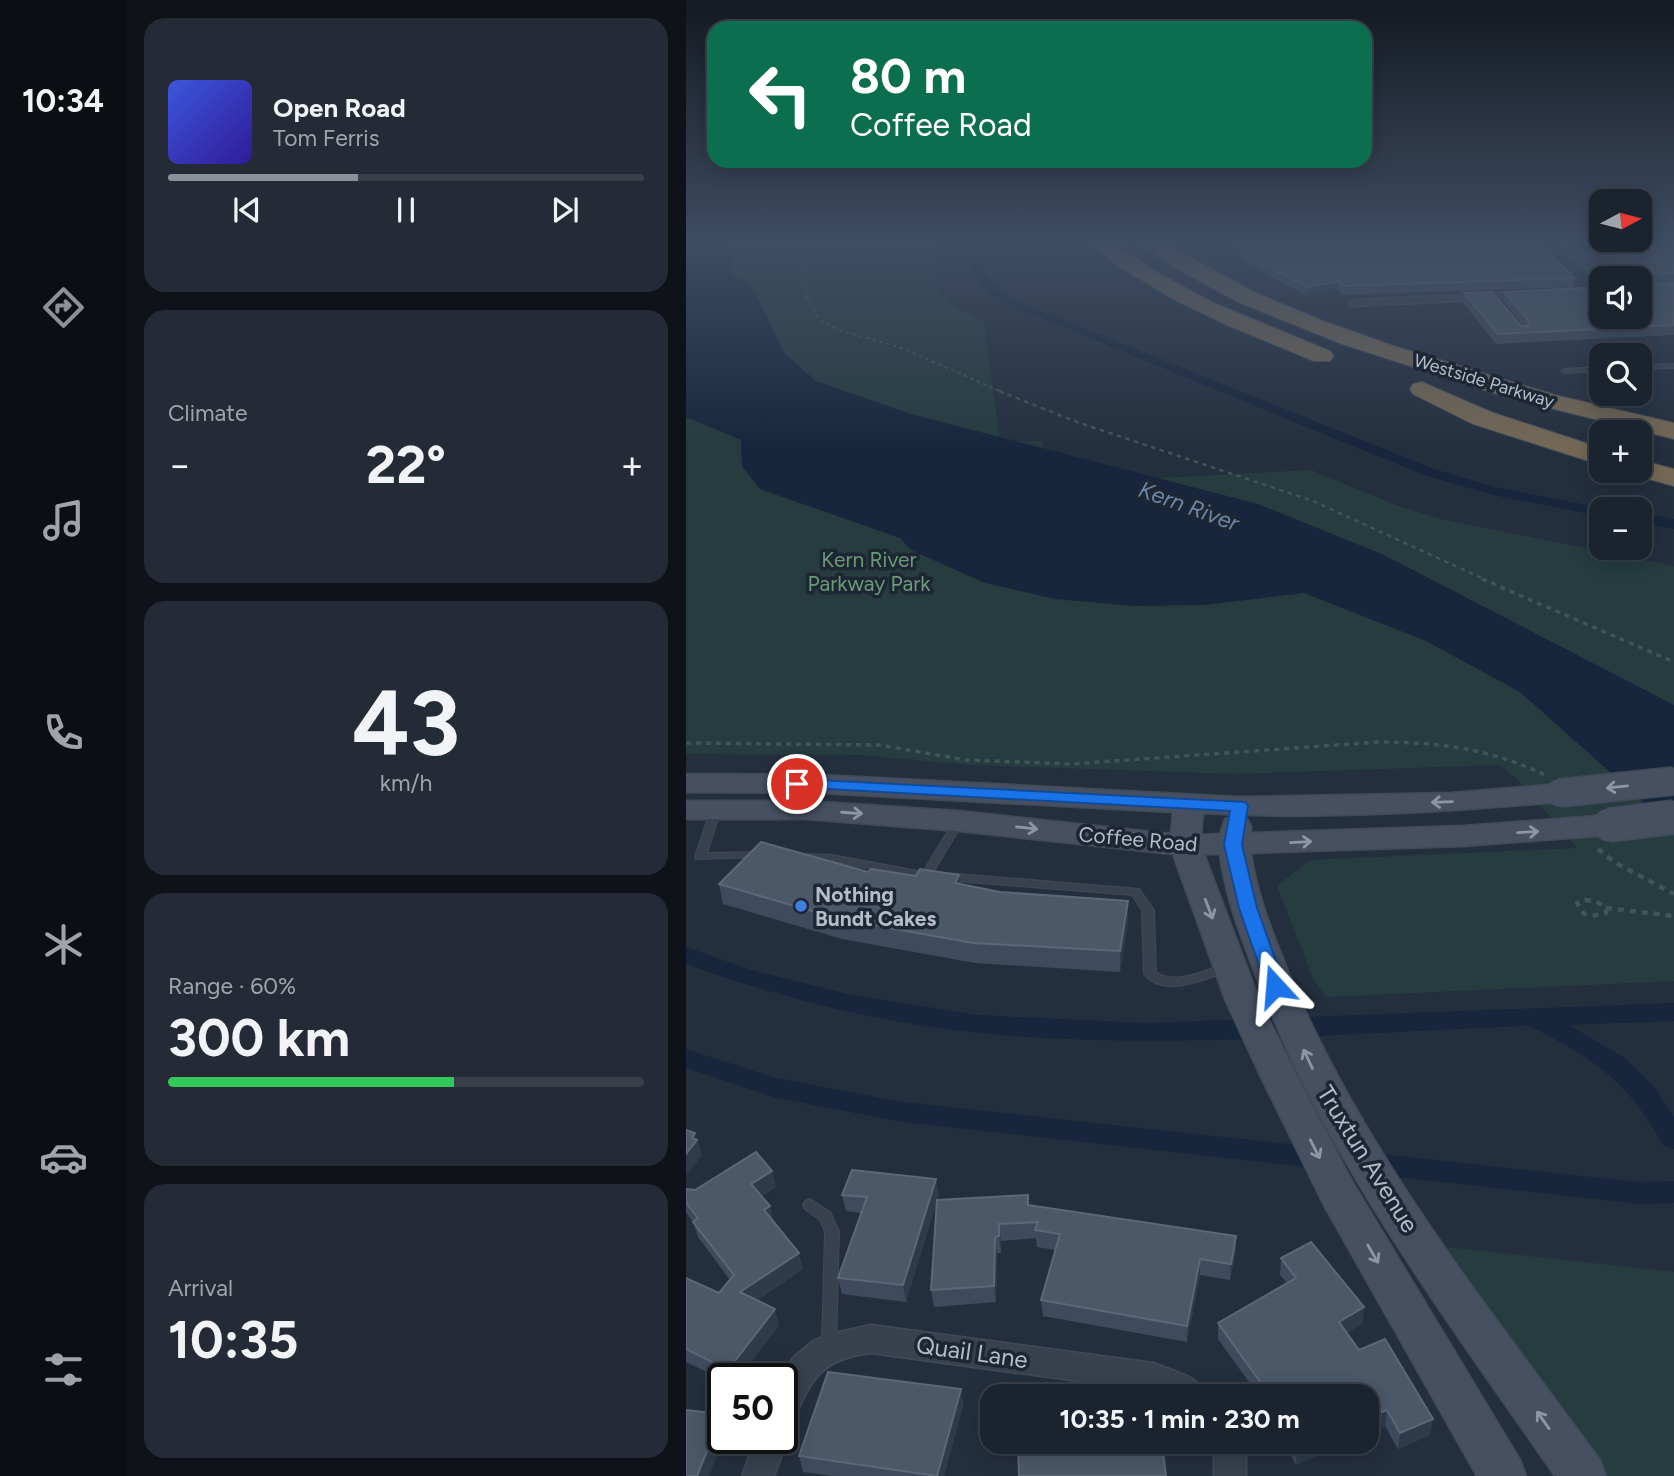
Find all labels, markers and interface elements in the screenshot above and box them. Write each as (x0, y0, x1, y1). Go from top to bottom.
text: 80 m (850, 46, 966, 105)
icon: left (735, 49, 826, 140)
text: 10:34 (22, 82, 104, 120)
text: Open Road (273, 92, 406, 124)
text: Coffee Road (850, 106, 1032, 144)
text: Tom Ferris (273, 124, 379, 152)
north arrow (1589, 189, 1652, 252)
map controls (1589, 189, 1652, 560)
icon: previous (228, 191, 266, 229)
icon: pause (387, 191, 425, 229)
icon: next (546, 191, 584, 229)
button: sound (1589, 266, 1652, 329)
icon: directions (39, 283, 88, 332)
button: search (1589, 343, 1652, 406)
street label: Westside Parkway (1411, 349, 1557, 413)
text: Climate (168, 399, 247, 427)
button: + (1589, 420, 1652, 483)
text: 22° (366, 434, 446, 496)
text: − (168, 442, 192, 488)
text: + (620, 442, 644, 488)
water label: Kern River (1135, 475, 1244, 537)
icon: music (39, 496, 88, 545)
button: − (1589, 497, 1652, 560)
park label: Kern River Parkway Park (808, 547, 931, 596)
text: 43 (352, 669, 460, 778)
icon: phone (39, 708, 88, 757)
pin (767, 754, 827, 814)
icon: arrive (778, 765, 816, 803)
text: km/h (380, 769, 432, 797)
one-way arrow (1606, 781, 1628, 794)
one-way arrow (1431, 795, 1454, 809)
one-way arrow (840, 807, 863, 820)
street label: Coffee Road (1078, 821, 1198, 857)
one-way arrow (1015, 822, 1038, 835)
one-way arrow (1517, 826, 1540, 839)
one-way arrow (1289, 835, 1312, 848)
place label: Nothing Bundt Cakes (815, 882, 936, 931)
marker: Nothing Bundt Cakes (793, 898, 809, 914)
one-way arrow (1204, 898, 1217, 920)
icon: climate (39, 920, 88, 969)
position arrow (1238, 949, 1312, 1023)
text: Range · 60% (168, 972, 296, 1000)
text: 300 km (168, 1007, 350, 1069)
one-way arrow (1301, 1049, 1314, 1070)
street label: Truxtun Avenue (1311, 1080, 1425, 1238)
icon: car (39, 1133, 88, 1182)
one-way arrow (1309, 1138, 1323, 1159)
one-way arrow (1366, 1243, 1380, 1263)
text: Arrival (168, 1274, 233, 1302)
text: 10:35 (168, 1309, 298, 1371)
street label: Quail Lane (914, 1330, 1030, 1374)
icon: filters (39, 1345, 88, 1394)
speed limit sign: 50 (707, 1363, 798, 1454)
text: 10:35 · 1 min · 230 m (1059, 1403, 1300, 1435)
one-way arrow (1536, 1411, 1550, 1430)

